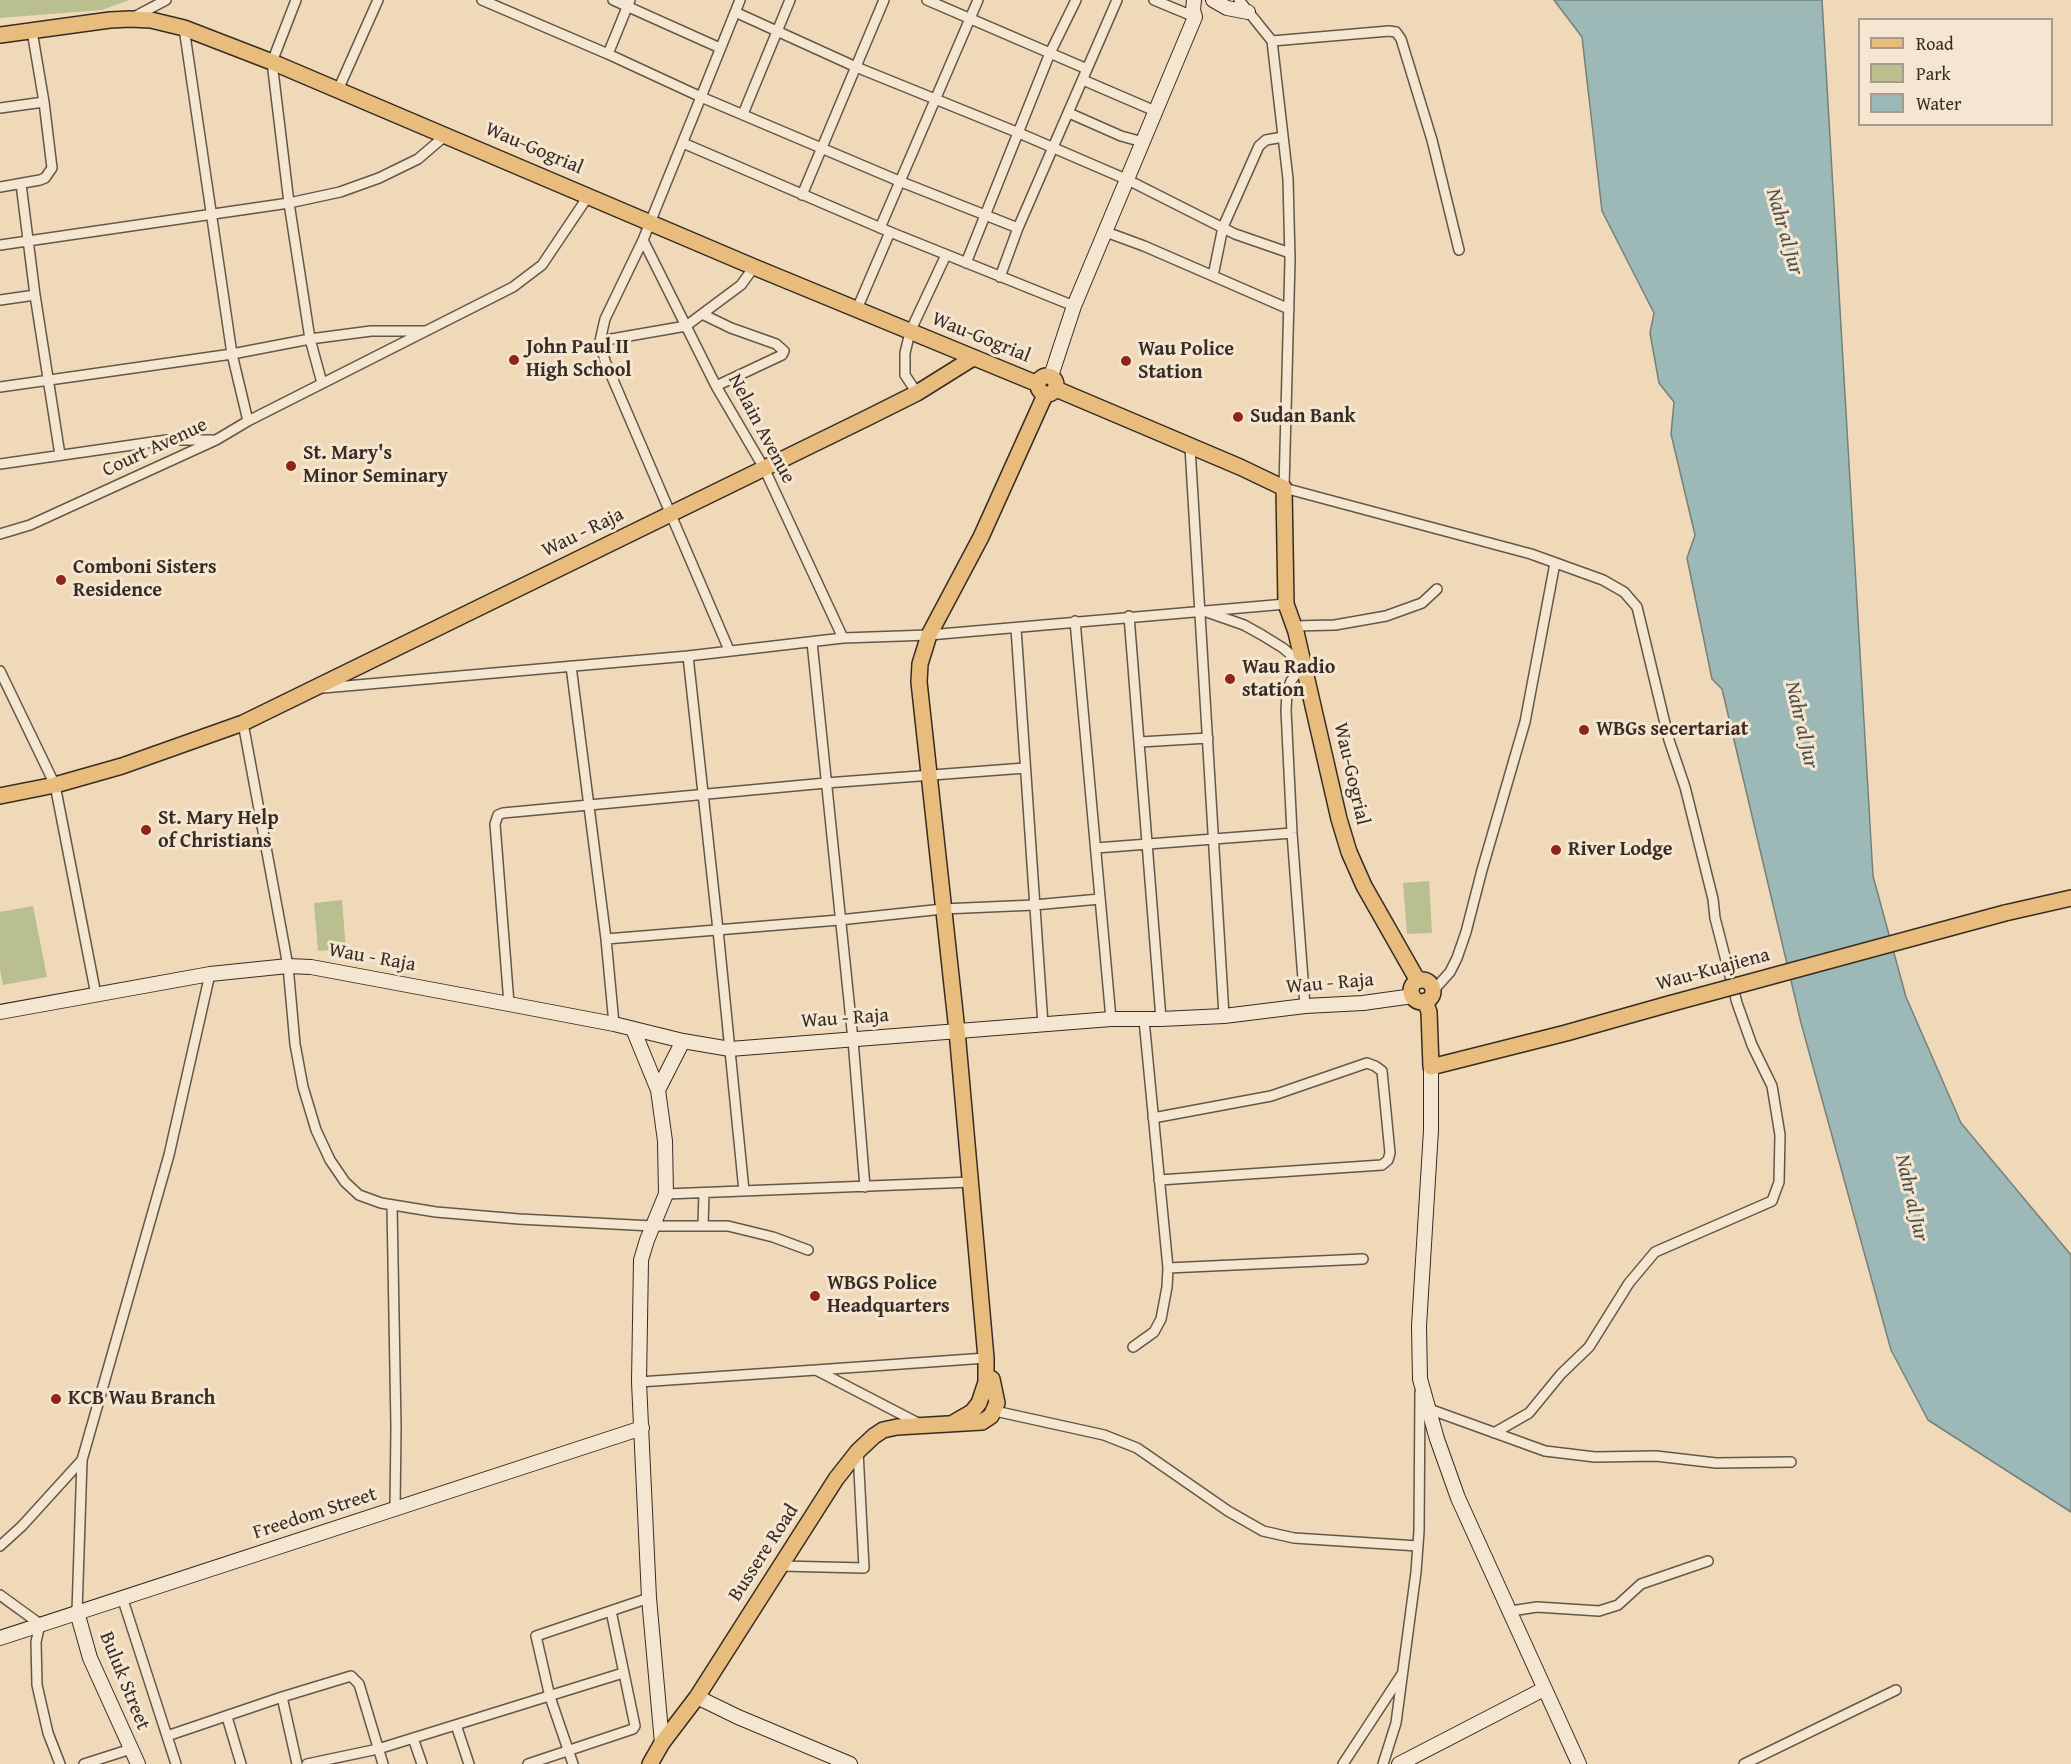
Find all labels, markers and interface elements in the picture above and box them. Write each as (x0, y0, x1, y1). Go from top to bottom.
legend (1858, 18, 2053, 126)
text: Road (1916, 30, 1954, 57)
text: Park (1916, 60, 1951, 87)
text: Water (1916, 90, 1961, 117)
street label: Wau-Gogrial (481, 118, 587, 180)
water label: Nahr al Jur (1760, 186, 1808, 278)
street label: Wau-Gogrial (928, 307, 1034, 369)
place label: John Paul II High School (526, 336, 632, 383)
place label: Wau Police Station (1138, 338, 1234, 385)
marker: John Paul II High School (507, 353, 521, 367)
marker: Wau Police Station (1119, 354, 1133, 368)
street label: Nelain Avenue (722, 370, 800, 488)
place label: Sudan Bank (1250, 405, 1356, 429)
marker: Sudan Bank (1231, 410, 1245, 424)
street label: Court Avenue (99, 413, 211, 483)
place label: St. Mary's Minor Seminary (303, 442, 448, 489)
marker: St. Mary's Minor Seminary (284, 459, 298, 473)
street label: Wau - Raja (538, 503, 628, 563)
place label: Comboni Sisters Residence (73, 556, 217, 603)
marker: Comboni Sisters Residence (54, 573, 68, 587)
place label: Wau Radio station (1242, 656, 1335, 703)
marker: Wau Radio station (1223, 672, 1237, 686)
water label: Nahr al Jur (1779, 679, 1823, 771)
place label: WBGs secertariat (1596, 718, 1748, 742)
street label: Wau-Gogrial (1328, 721, 1374, 827)
marker: WBGs secertariat (1577, 723, 1591, 737)
place label: St. Mary Help of Christians (158, 807, 279, 854)
marker: St. Mary Help of Christians (139, 823, 153, 837)
place label: River Lodge (1568, 838, 1673, 862)
marker: River Lodge (1549, 843, 1563, 857)
street label: Wau - Raja (327, 939, 417, 977)
street label: Wau-Kuajiena (1654, 943, 1772, 997)
street label: Wau - Raja (1285, 968, 1375, 1000)
street label: Wau - Raja (800, 1004, 890, 1034)
water label: Nahr al Jur (1889, 1152, 1933, 1244)
place label: WBGS Police Headquarters (827, 1272, 950, 1319)
marker: WBGS Police Headquarters (808, 1289, 822, 1303)
place label: KCB Wau Branch (68, 1387, 215, 1411)
marker: KCB Wau Branch (49, 1392, 63, 1406)
street label: Freedom Street (250, 1483, 380, 1545)
street label: Bussere Road (724, 1500, 804, 1606)
street label: Buluk Street (93, 1628, 155, 1734)

